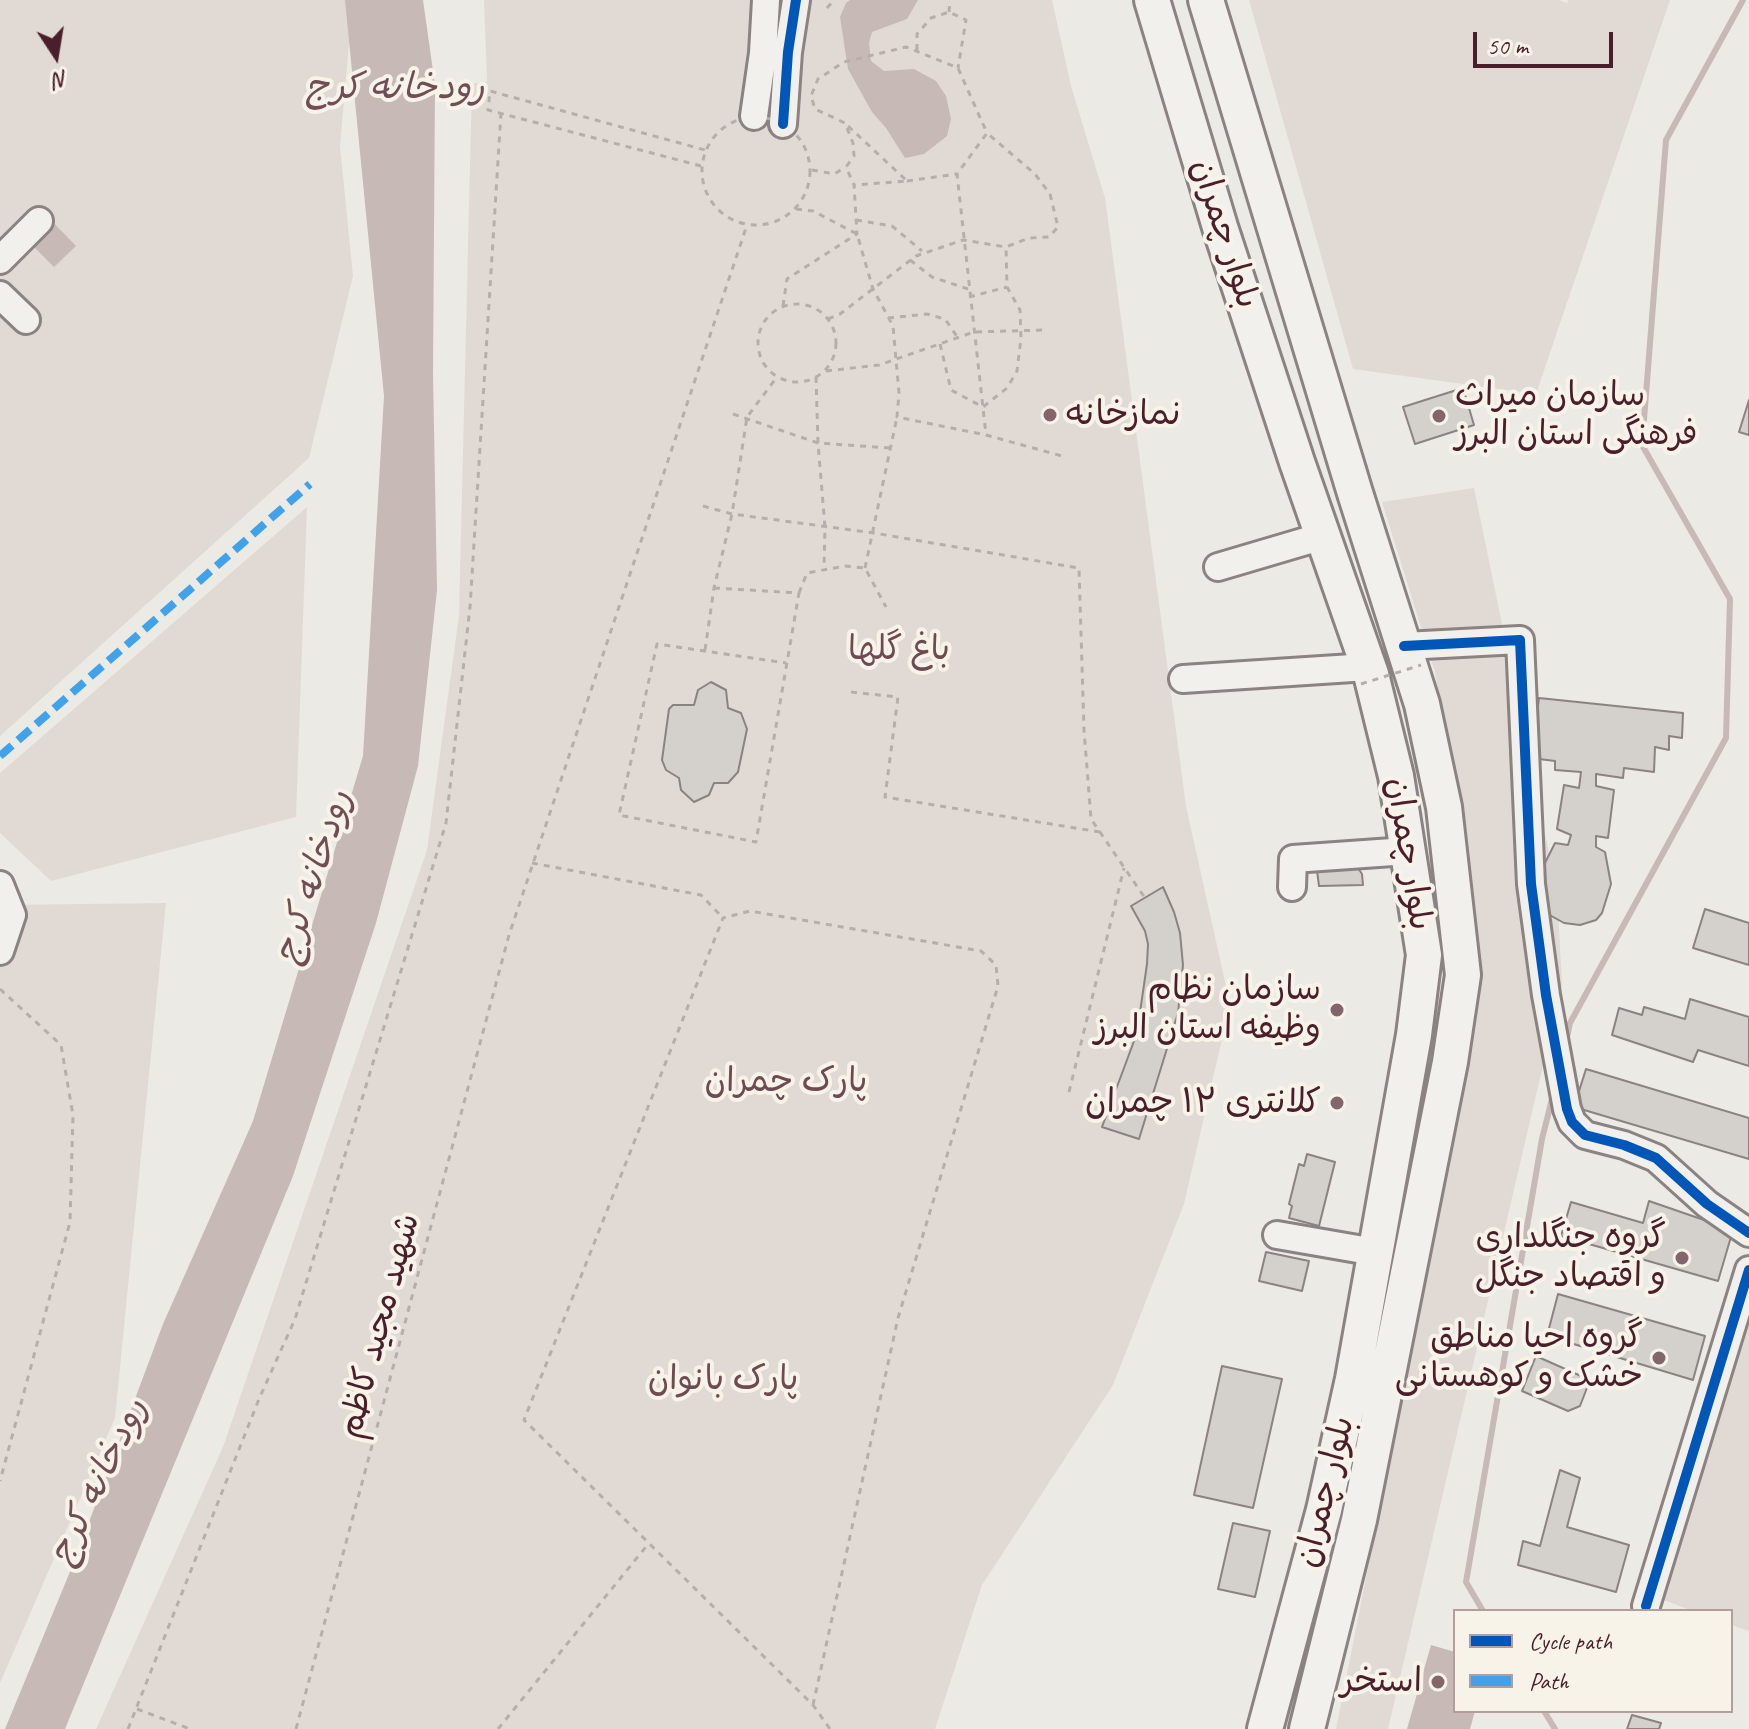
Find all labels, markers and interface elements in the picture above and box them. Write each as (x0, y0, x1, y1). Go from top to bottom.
north arrow (16, 16, 96, 96)
scale bar (1477, 16, 1617, 66)
text: 50 m (1487, 31, 1528, 61)
text: N (51, 64, 71, 95)
water label: رودخانه کرج (305, 67, 485, 111)
street label: بلوار چمران (1181, 154, 1267, 314)
place label: سازمان میراث فرهنگی استان البرز (1455, 376, 1698, 456)
place label: نمازخانه (1066, 395, 1180, 435)
marker: نمازخانه (1041, 406, 1059, 424)
marker: سازمان میراث فرهنگی استان البرز (1430, 407, 1448, 425)
park label: باغ گلها (848, 630, 950, 670)
street label: بلوار چمران (1376, 775, 1440, 933)
water label: رودخانه کرج (266, 785, 362, 969)
place label: سازمان نظام وظیفه استان البرز (1094, 970, 1321, 1050)
marker: سازمان نظام وظیفه استان البرز (1328, 1001, 1346, 1019)
park label: پارک چمران (705, 1062, 867, 1102)
place label: کلانتری ۱۲ چمران (1085, 1083, 1321, 1123)
marker: کلانتری ۱۲ چمران (1328, 1094, 1346, 1112)
street label: شهید مجید کاظم (330, 1209, 430, 1443)
place label: گروه جنگلداری و اقتصاد جنگل (1475, 1218, 1666, 1298)
marker: گروه جنگلداری و اقتصاد جنگل (1673, 1249, 1691, 1267)
place label: گروه احیا مناطق خشک و کوهستانی (1395, 1318, 1643, 1398)
marker: گروه احیا مناطق خشک و کوهستانی (1650, 1349, 1668, 1367)
park label: پارک بانوان (648, 1360, 798, 1400)
water label: رودخانه کرج (40, 1392, 158, 1572)
street label: بلوار چمران (1288, 1412, 1364, 1572)
legend (1453, 1609, 1733, 1713)
text: Cycle path (1529, 1626, 1612, 1656)
place label: استخر (1340, 1662, 1422, 1702)
text: Path (1529, 1666, 1569, 1696)
marker: استخر (1429, 1673, 1447, 1691)

